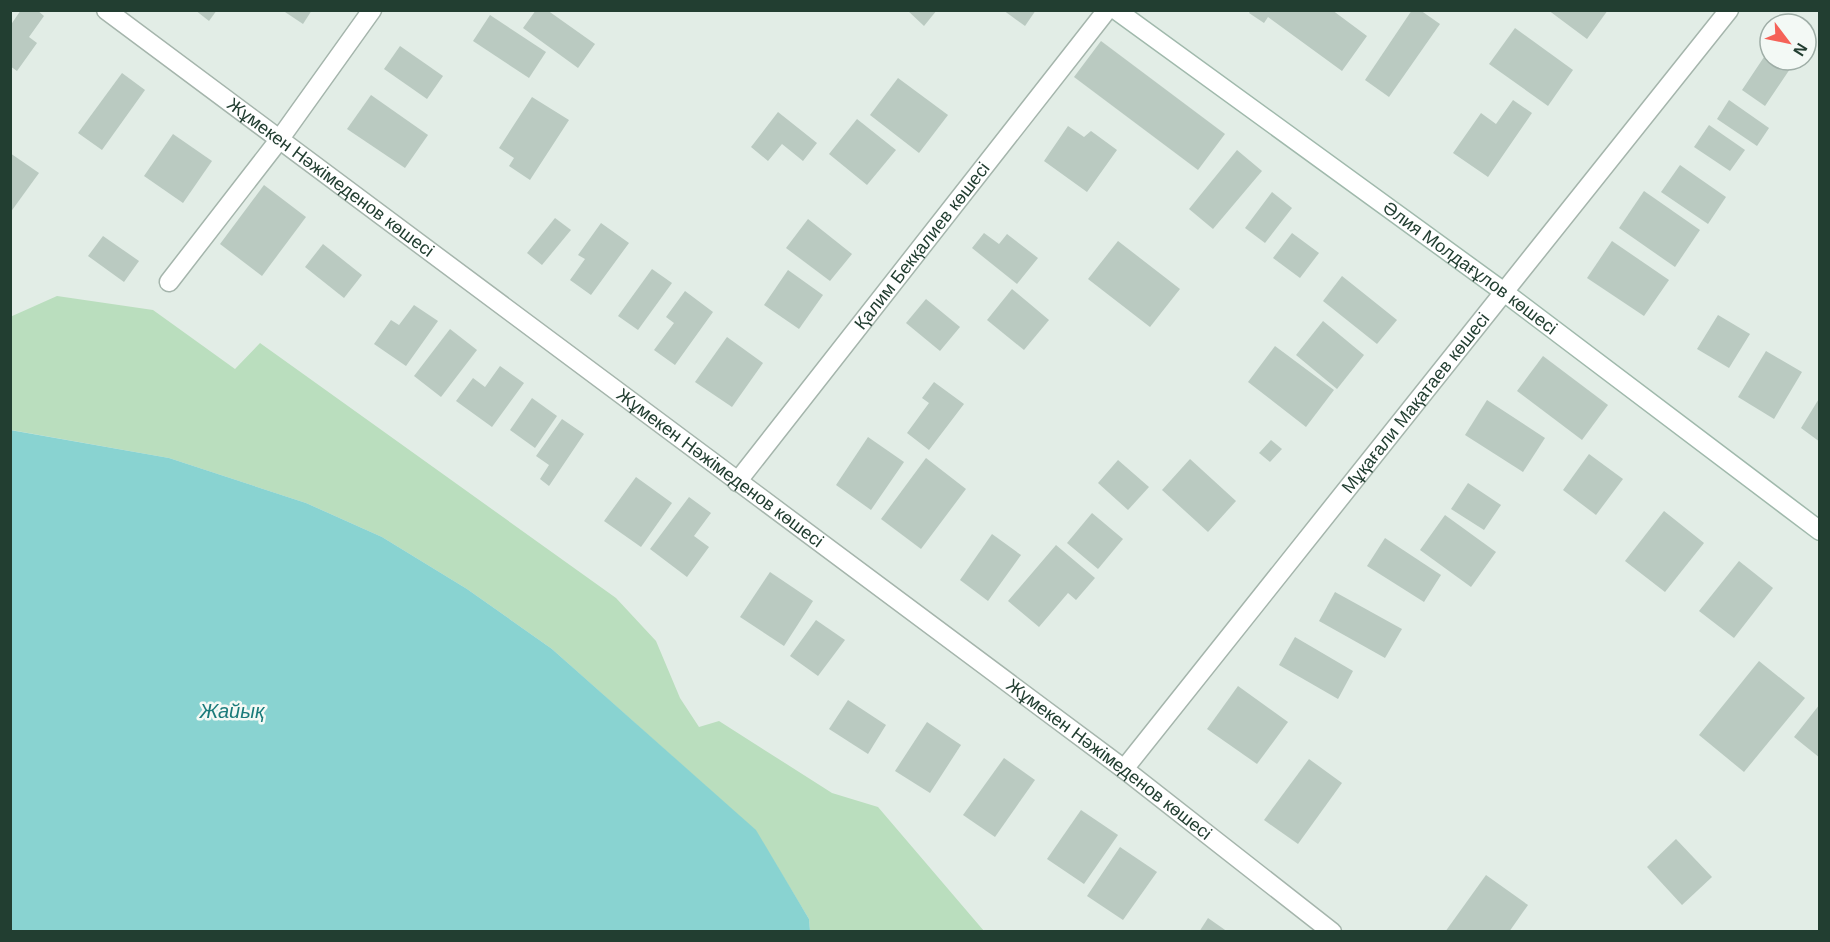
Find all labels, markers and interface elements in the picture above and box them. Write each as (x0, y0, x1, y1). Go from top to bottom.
north arrow (1758, 12, 1818, 72)
text: N (1790, 40, 1811, 59)
street label: Жұмекен Нәжімеденов көшесі (223, 94, 438, 261)
street label: Қалим Бекқалиев көшесі (850, 158, 994, 333)
street label: Әлия Молдағұлов көшесі (1379, 197, 1561, 338)
street label: Мұқағали Мақатаев көшесі (1338, 309, 1493, 497)
street label: Жұмекен Нәжімеденов көшесі (613, 384, 827, 551)
street label: Жұмекен Нәжімеденов көшесі (1003, 675, 1216, 844)
water label: Жайық (199, 700, 266, 722)

